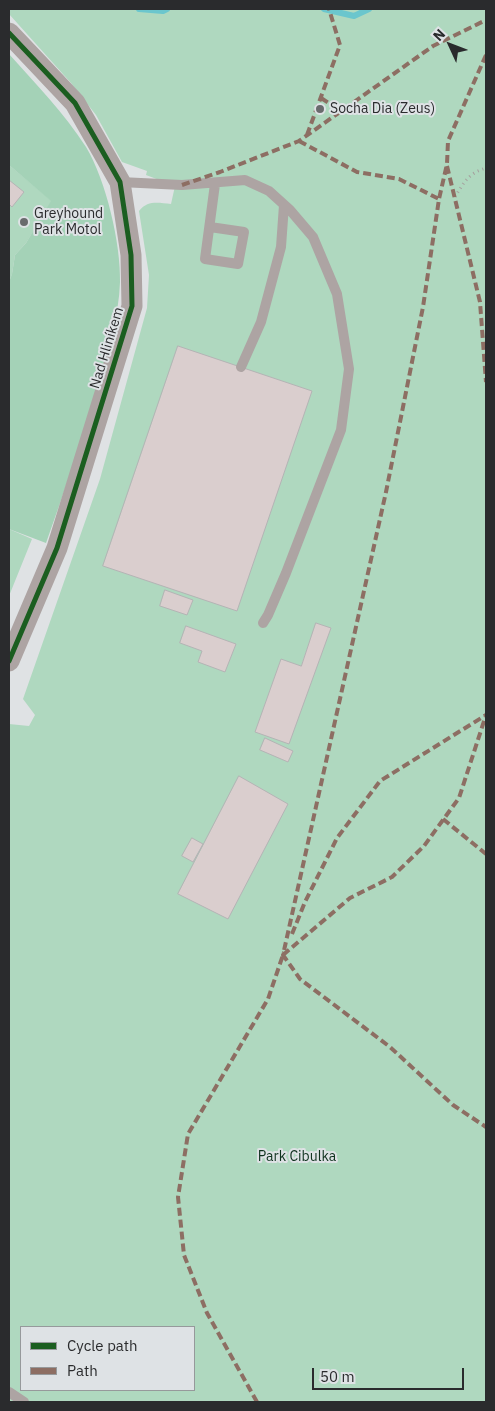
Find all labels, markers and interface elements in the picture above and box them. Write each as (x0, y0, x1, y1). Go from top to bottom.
north arrow (425, 20, 475, 70)
text: N (429, 25, 449, 45)
place label: Socha Dia (Zeus) (330, 101, 435, 117)
marker: Socha Dia (Zeus) (314, 103, 326, 115)
place label: Greyhound Park Motol (34, 206, 103, 238)
marker: Greyhound Park Motol (18, 216, 30, 228)
street label: Nad Hliníkem (87, 305, 127, 391)
park label: Park Cibulka (258, 1149, 336, 1165)
legend (20, 1326, 195, 1391)
text: Cycle path (67, 1336, 138, 1355)
scale bar (315, 1358, 468, 1390)
text: Path (67, 1361, 98, 1380)
text: 50 m (320, 1367, 355, 1386)

